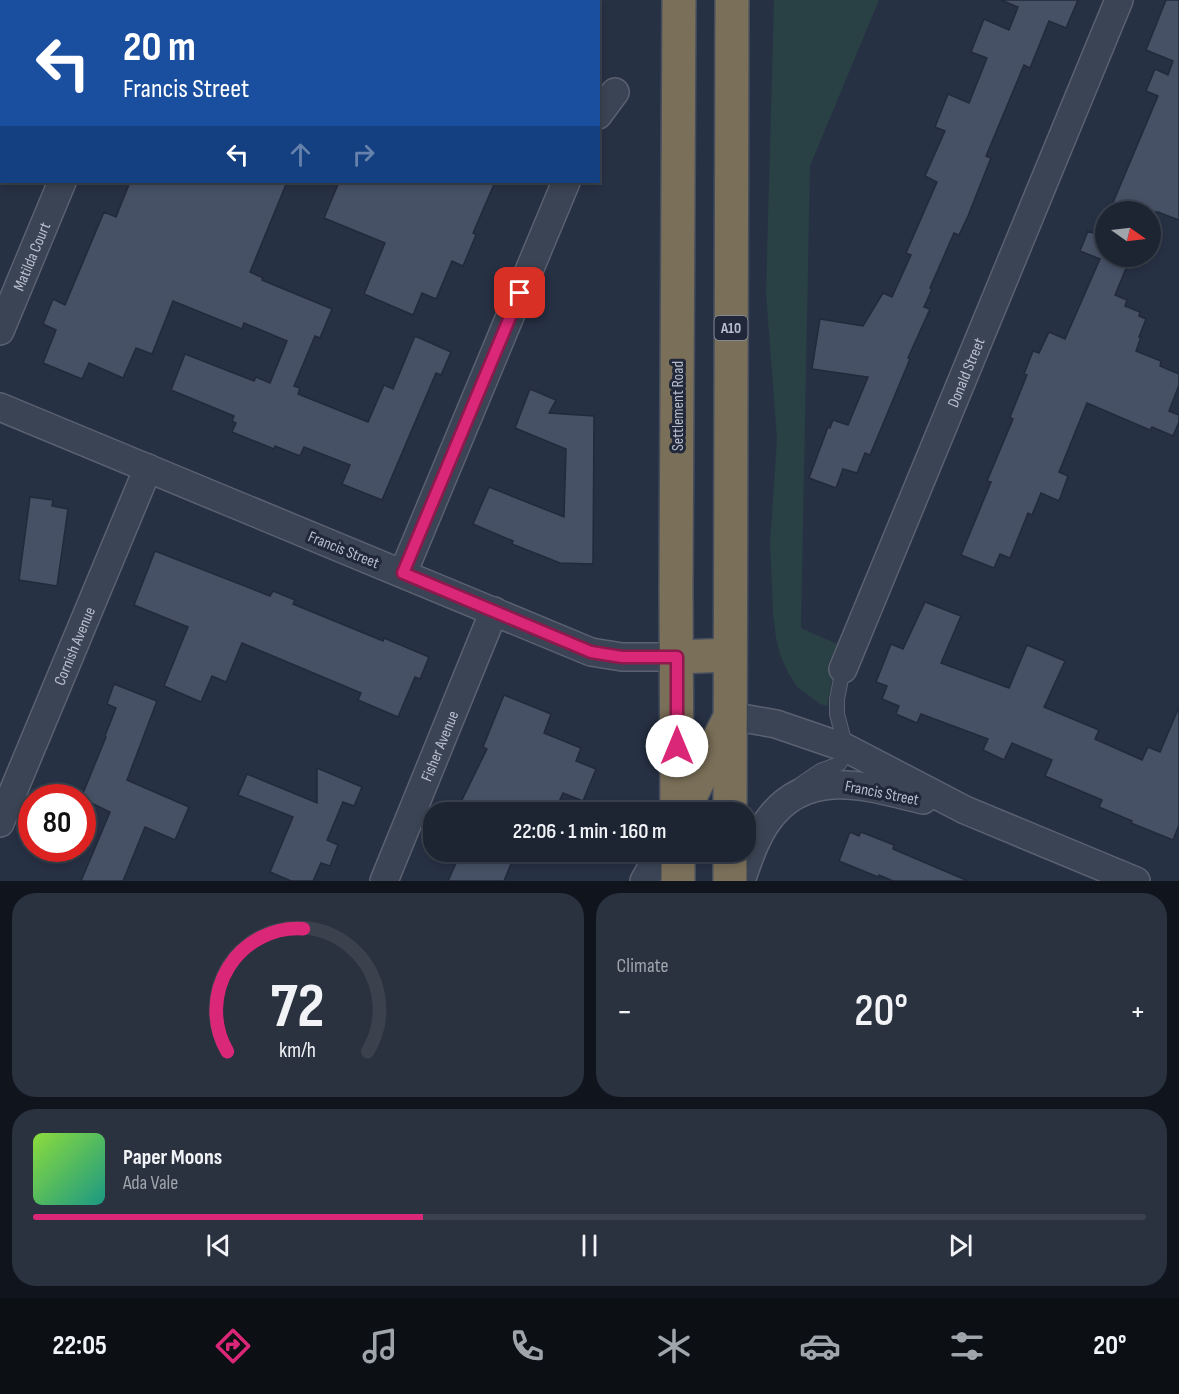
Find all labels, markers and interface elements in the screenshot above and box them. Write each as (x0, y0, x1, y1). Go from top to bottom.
text: 20 m (123, 22, 196, 73)
icon: left (24, 24, 102, 102)
text: Francis Street (123, 73, 249, 105)
icon: left (221, 138, 254, 171)
icon: ahead (284, 138, 317, 171)
icon: right (347, 138, 380, 171)
north arrow (1095, 201, 1161, 267)
map controls (1095, 201, 1161, 267)
street label: Matilda Court (10, 220, 55, 294)
pin (494, 267, 545, 318)
icon: arrive (503, 276, 536, 309)
road number: A10 (714, 316, 748, 340)
street label: Donald Street (944, 335, 990, 410)
street label: Settlement Road (669, 361, 688, 451)
street label: Francis Street (305, 528, 382, 573)
street label: Cornish Avenue (51, 604, 100, 688)
street label: Fisher Avenue (418, 708, 463, 785)
position arrow (645, 714, 709, 778)
street label: Francis Street (843, 777, 920, 810)
speed limit sign: 80 (18, 784, 96, 862)
text: 22:06 · 1 min · 160 m (513, 818, 666, 845)
text: Climate (617, 954, 669, 978)
text: 72 (271, 970, 325, 1045)
text: 20° (854, 984, 908, 1039)
text: − (617, 992, 633, 1032)
text: + (1130, 992, 1146, 1032)
text: km/h (279, 1038, 316, 1063)
text: Paper Moons (123, 1144, 222, 1171)
text: Ada Vale (123, 1171, 178, 1195)
icon: previous (202, 1229, 235, 1262)
icon: pause (573, 1229, 606, 1262)
icon: next (944, 1229, 977, 1262)
icon: directions (212, 1325, 254, 1367)
icon: music (359, 1325, 401, 1367)
icon: phone (506, 1325, 548, 1367)
icon: climate (653, 1325, 695, 1367)
icon: car (799, 1325, 841, 1367)
icon: filters (946, 1325, 988, 1367)
text: 22:05 (52, 1330, 107, 1362)
text: 20° (1093, 1330, 1126, 1362)

